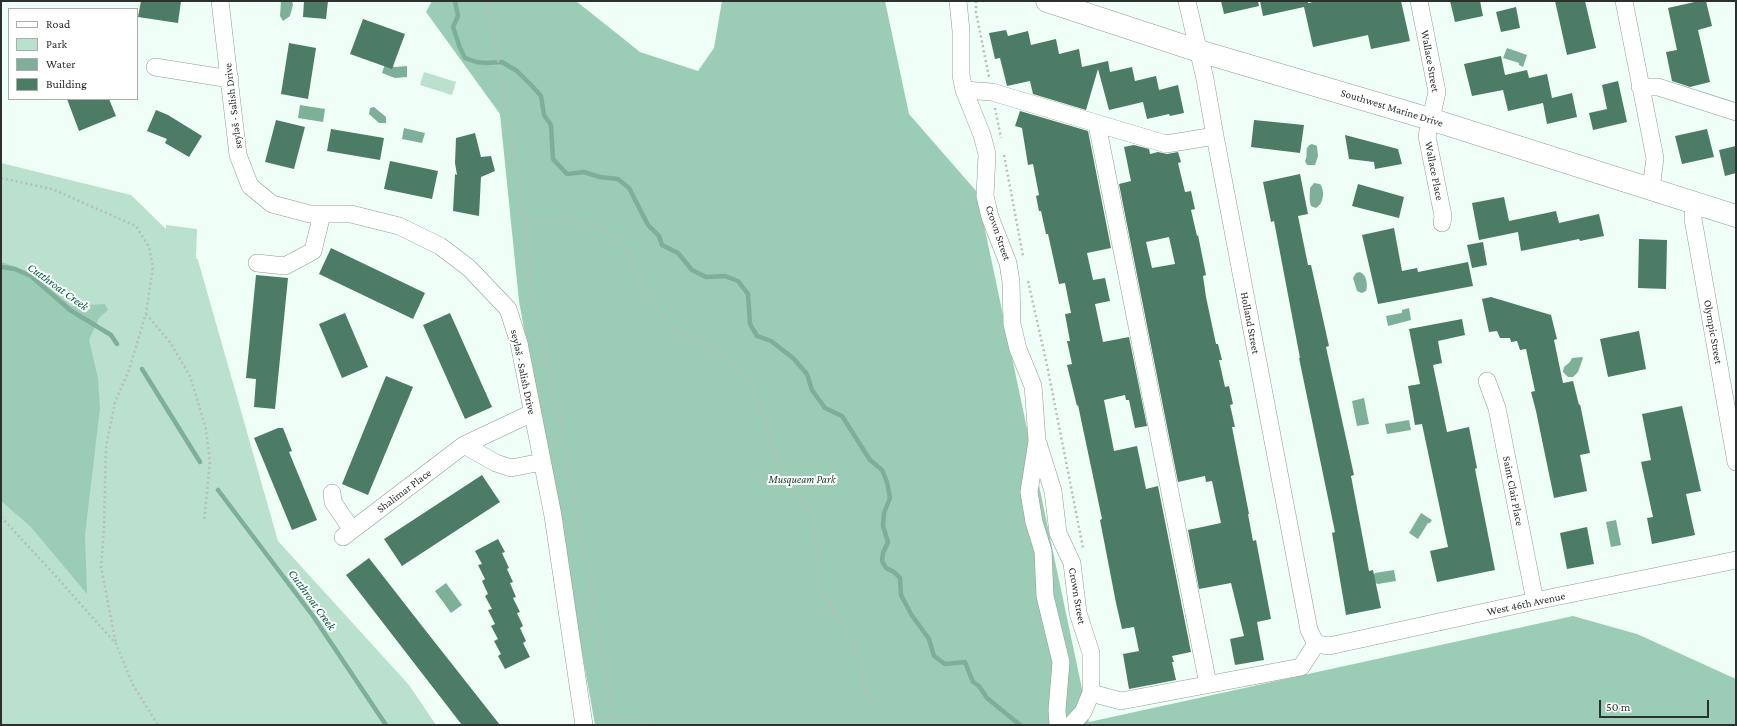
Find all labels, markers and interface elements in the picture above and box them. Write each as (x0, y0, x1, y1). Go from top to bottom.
legend (8, 8, 138, 100)
text: Road (46, 17, 70, 31)
street label: Wallace Street (1418, 29, 1442, 93)
text: Park (46, 37, 67, 51)
text: Water (46, 57, 75, 71)
street label: seyləš - Salish Drive (221, 62, 245, 150)
text: Building (46, 77, 87, 91)
street label: Southwest Marine Drive (1339, 86, 1445, 130)
street label: Wallace Place (1422, 140, 1446, 202)
street label: Crown Street (982, 204, 1014, 262)
water label: Cutthroat Creek (25, 260, 91, 314)
street label: Holland Street (1238, 291, 1262, 355)
street label: Olympic Street (1701, 299, 1725, 365)
street label: seyləš - Salish Drive (508, 328, 538, 416)
street label: Saint Clair Place (1500, 455, 1526, 527)
street label: Shalimar Place (374, 466, 434, 516)
park label: Musqueam Park (769, 473, 835, 487)
water label: Cutthroat Creek (285, 567, 339, 633)
street label: Crown Street (1066, 567, 1088, 625)
street label: West 46th Avenue (1486, 589, 1566, 619)
scale bar (1601, 692, 1711, 718)
text: 50 m (1606, 700, 1630, 714)

